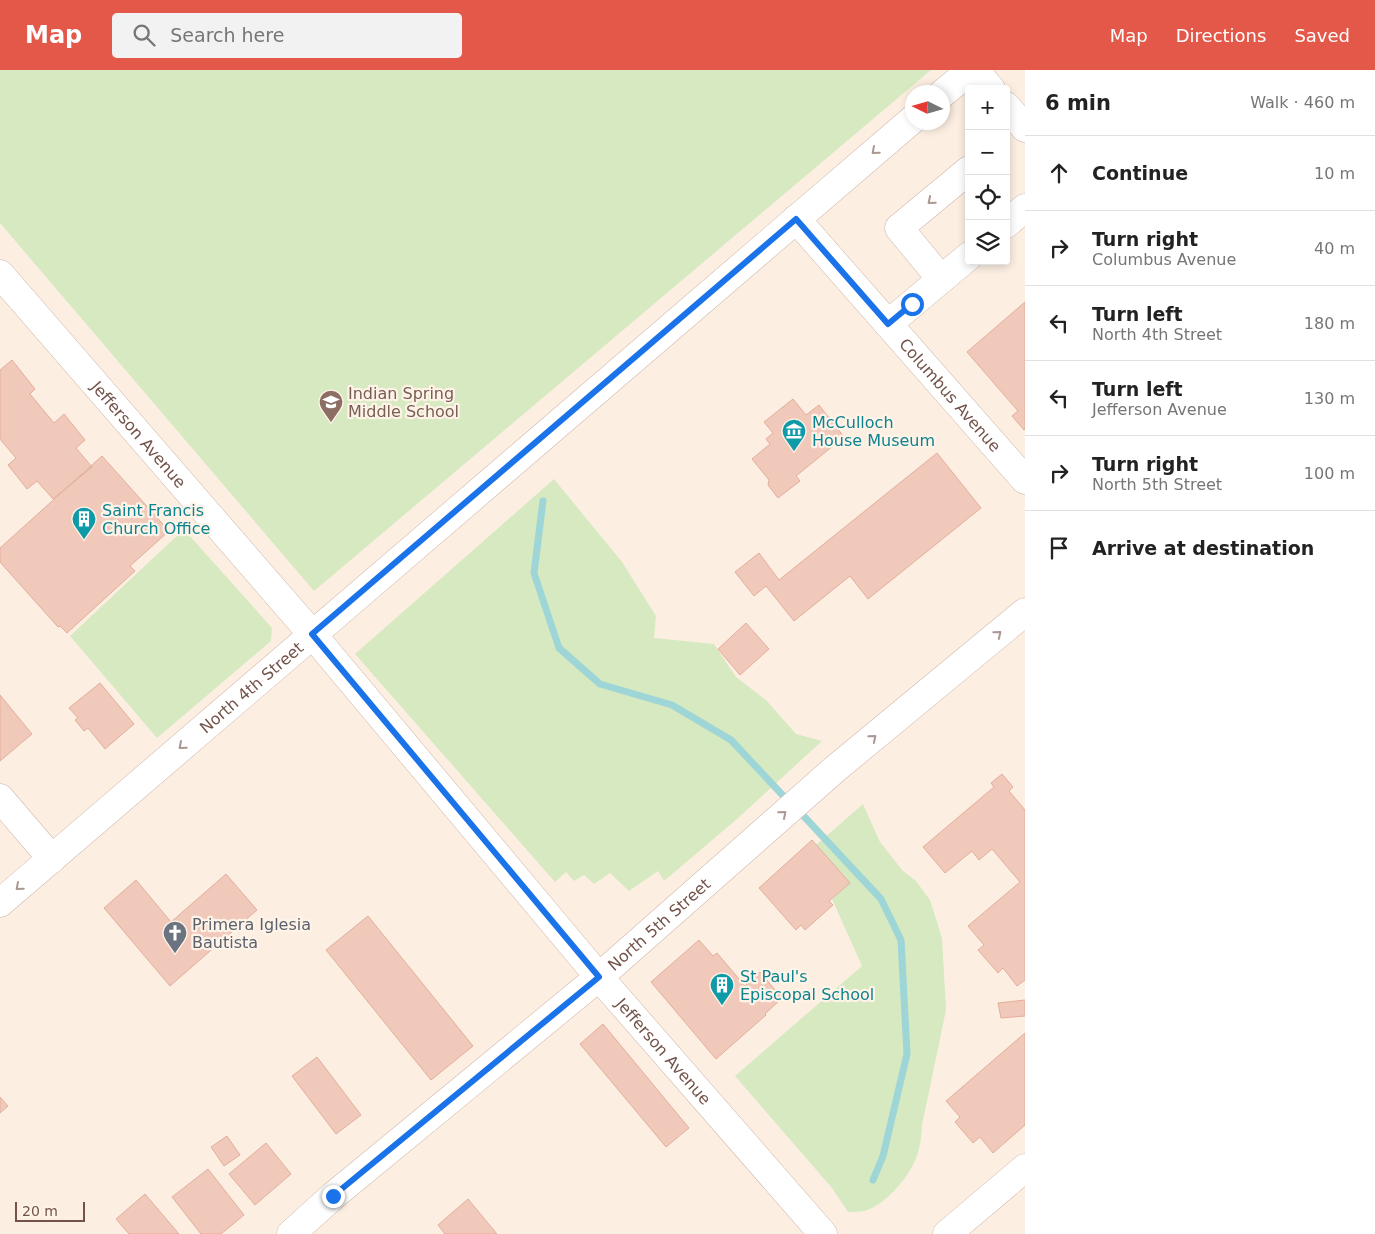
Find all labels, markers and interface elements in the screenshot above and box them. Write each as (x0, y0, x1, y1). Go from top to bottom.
search box (112, 13, 462, 58)
text: Map (25, 21, 82, 49)
icon: search (130, 21, 158, 49)
text: Search here (170, 24, 284, 46)
text: Map (1110, 25, 1148, 46)
text: Directions (1176, 25, 1266, 46)
text: Saved (1294, 25, 1350, 46)
north arrow (905, 85, 950, 130)
map controls (965, 85, 1010, 265)
button: + (965, 85, 1010, 130)
text: 6 min (1045, 91, 1111, 115)
text: Walk · 460 m (1250, 93, 1355, 112)
button: − (965, 130, 1010, 175)
one-way arrow (872, 146, 881, 155)
icon: ahead (1045, 159, 1073, 187)
text: Continue (1092, 162, 1188, 184)
text: 10 m (1314, 164, 1355, 183)
button: locate (965, 175, 1010, 220)
one-way arrow (928, 196, 937, 205)
button: layers (965, 220, 1010, 265)
text: Turn right (1092, 228, 1198, 250)
icon: right (1045, 234, 1073, 262)
text: 40 m (1314, 239, 1355, 258)
text: Columbus Avenue (1092, 250, 1236, 269)
route start (901, 293, 924, 316)
text: Turn left (1092, 303, 1183, 325)
icon: left (1045, 309, 1073, 337)
text: 180 m (1304, 314, 1355, 333)
text: North 4th Street (1092, 325, 1222, 344)
street label: Columbus Avenue (895, 335, 1005, 456)
street label: Jefferson Avenue (86, 377, 190, 492)
text: Turn left (1092, 378, 1183, 400)
place label: Indian Spring Middle School (348, 384, 459, 421)
icon: left (1045, 384, 1073, 412)
school or university icon: Indian Spring Middle School (318, 389, 344, 423)
text: 130 m (1304, 389, 1355, 408)
text: Jefferson Avenue (1092, 400, 1227, 419)
place label: McCulloch House Museum (812, 413, 935, 450)
museum icon: McCulloch House Museum (781, 418, 807, 452)
text: Turn right (1092, 453, 1198, 475)
icon: right (1045, 459, 1073, 487)
text: 100 m (1304, 464, 1355, 483)
text: North 5th Street (1092, 475, 1222, 494)
place label: Saint Francis Church Office (102, 501, 210, 538)
building icon: Saint Francis Church Office (71, 506, 97, 540)
icon: arrive (1045, 534, 1073, 562)
text: Arrive at destination (1092, 537, 1314, 559)
one-way arrow (992, 632, 1001, 640)
street label: North 4th Street (196, 638, 307, 737)
one-way arrow (867, 734, 876, 743)
one-way arrow (179, 740, 188, 749)
one-way arrow (777, 811, 786, 820)
street label: North 5th Street (604, 874, 714, 975)
one-way arrow (16, 881, 25, 890)
place label: Primera Iglesia Bautista (192, 915, 311, 952)
church icon: Primera Iglesia Bautista (162, 920, 188, 954)
place label: St Paul's Episcopal School (740, 967, 874, 1004)
building icon: St Paul's Episcopal School (709, 972, 735, 1006)
street label: Jefferson Avenue (611, 994, 715, 1109)
route end (322, 1185, 345, 1208)
scale bar (15, 1199, 85, 1222)
text: 20 m (22, 1203, 58, 1219)

